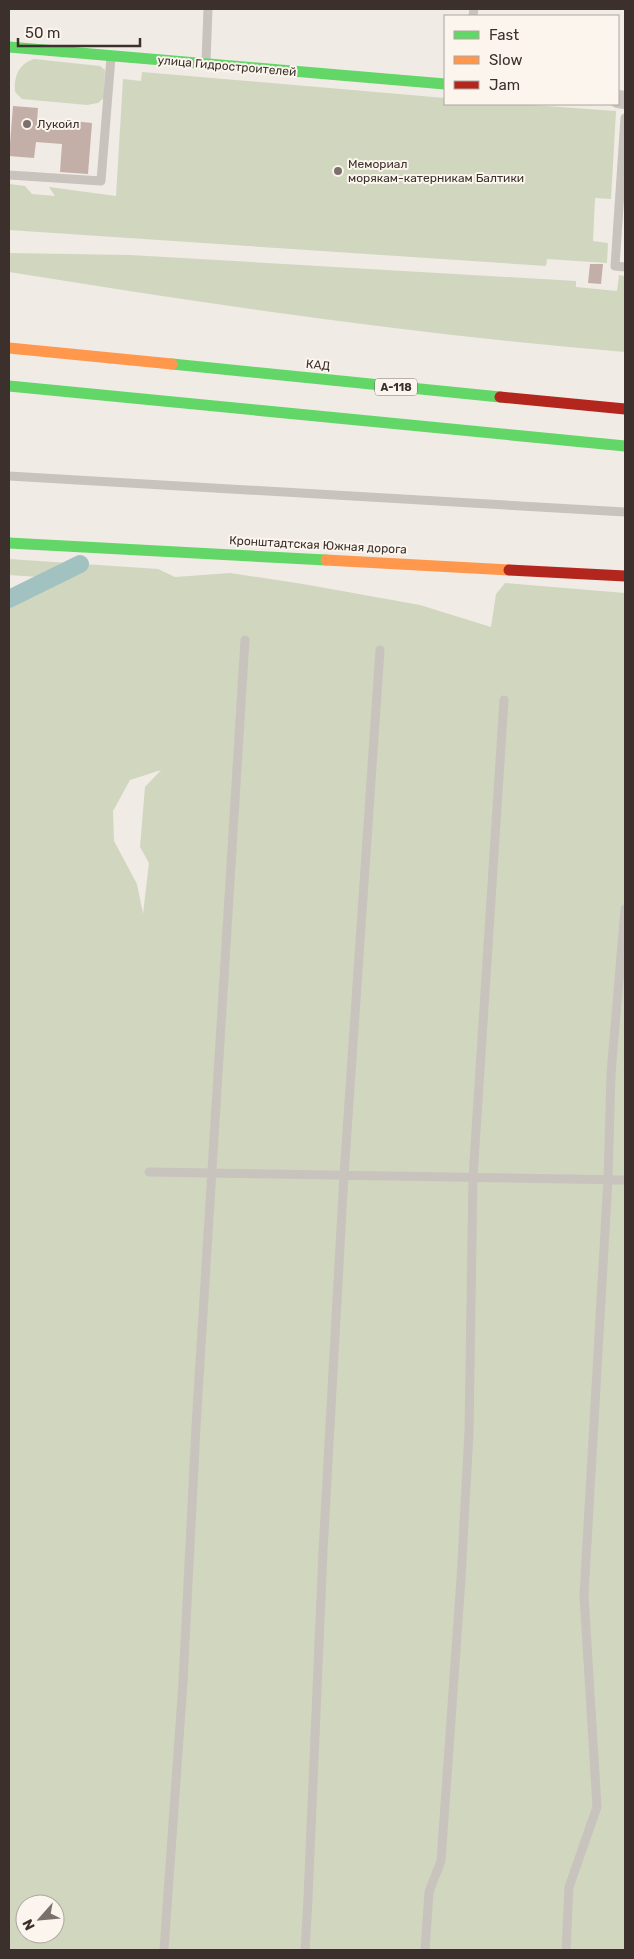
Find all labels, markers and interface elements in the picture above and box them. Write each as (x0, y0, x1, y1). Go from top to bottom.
scale bar (18, 15, 140, 47)
legend (444, 15, 619, 105)
text: 50 m (25, 24, 60, 42)
text: Fast (489, 26, 519, 44)
text: Slow (489, 51, 522, 69)
street label: улица Гидростроителей (157, 53, 297, 79)
text: Jam (489, 76, 520, 94)
place label: Лукойл (37, 117, 79, 131)
marker: Лукойл (21, 118, 33, 130)
place label: Мемориал морякам-катерникам Балтики (348, 157, 524, 185)
marker: Мемориал морякам-катерникам Балтики (332, 165, 344, 177)
street label: КАД (305, 357, 331, 373)
road number: А-118 (375, 378, 417, 396)
street label: Кронштадтская Южная дорога (229, 533, 407, 557)
north arrow (15, 1894, 65, 1944)
text: N (19, 1916, 39, 1933)

